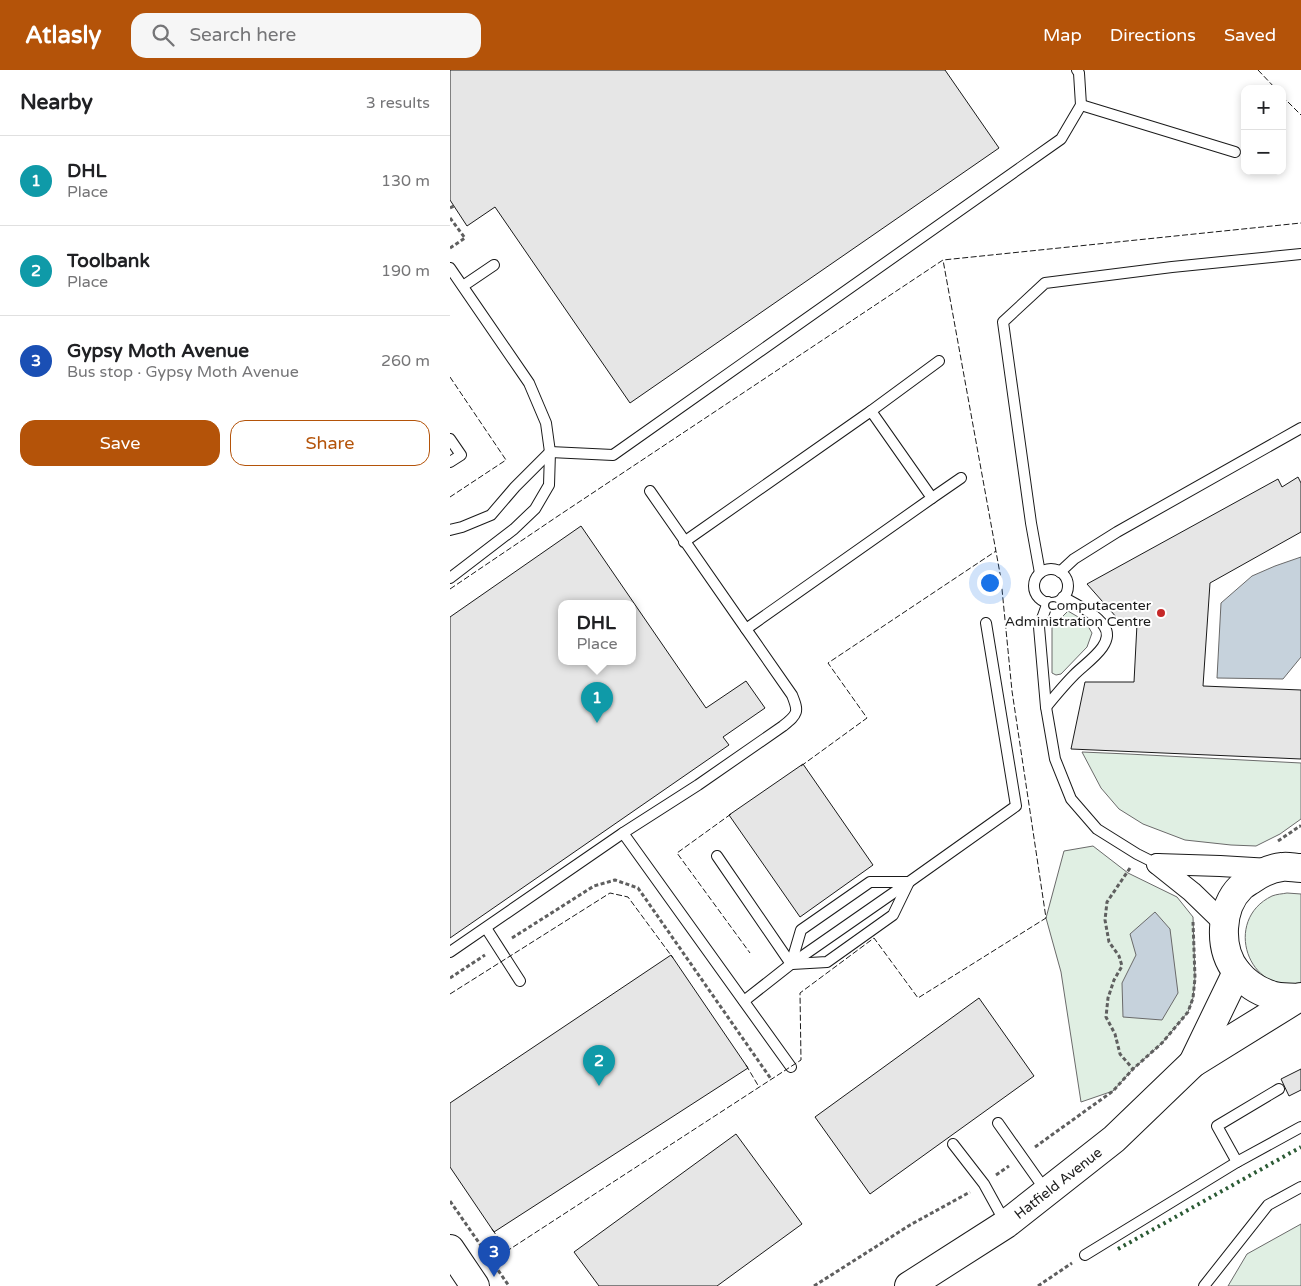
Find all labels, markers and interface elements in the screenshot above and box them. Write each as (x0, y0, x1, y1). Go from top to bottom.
search box (131, 13, 481, 58)
text: Atlasly (25, 21, 101, 50)
icon: search (149, 21, 177, 49)
text: Search here (189, 24, 296, 46)
text: Map (1043, 24, 1082, 46)
text: Directions (1110, 24, 1196, 46)
text: Saved (1224, 24, 1276, 46)
map controls (1241, 85, 1286, 175)
button: + (1241, 85, 1286, 130)
text: Nearby (20, 90, 93, 115)
text: 3 results (366, 93, 430, 113)
button: − (1241, 130, 1286, 175)
text: DHL (67, 160, 107, 182)
text: 1 (31, 171, 41, 191)
text: 130 m (381, 171, 430, 191)
text: Place (67, 182, 108, 202)
text: Toolbank (67, 250, 150, 272)
text: 2 (31, 261, 41, 281)
text: 190 m (381, 261, 430, 281)
text: Place (67, 272, 108, 292)
text: Gypsy Moth Avenue (67, 340, 249, 362)
text: 3 (31, 351, 41, 371)
text: 260 m (381, 351, 430, 371)
text: Bus stop · Gypsy Moth Avenue (67, 362, 299, 382)
button: Save (20, 420, 220, 466)
button: Share (230, 420, 430, 466)
your location (977, 570, 1003, 596)
place label: Computacenter Administration Centre (1005, 597, 1152, 630)
popup (558, 600, 636, 665)
marker: Computacenter Administration Centre (1155, 607, 1167, 619)
text: DHL (576, 612, 616, 634)
text: Place (576, 634, 618, 654)
pin: 1 (581, 682, 613, 723)
pin: 2 (583, 1045, 615, 1086)
street label: Hatfield Avenue (1011, 1144, 1106, 1223)
pin: 3 (478, 1236, 510, 1277)

